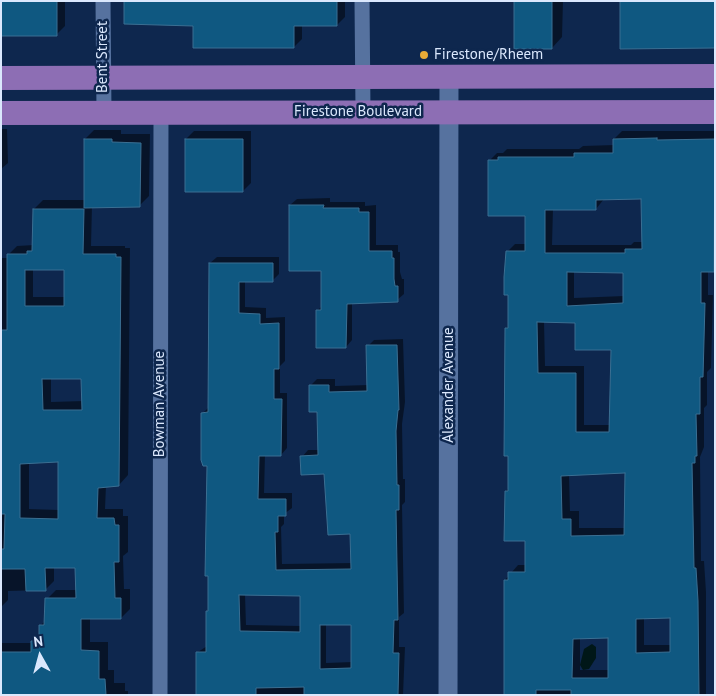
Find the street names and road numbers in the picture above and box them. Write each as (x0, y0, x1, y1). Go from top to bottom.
street label: Bent Street (94, 21, 112, 93)
street label: Firestone Boulevard (294, 103, 422, 121)
street label: Alexander Avenue (440, 327, 458, 443)
street label: Bowman Avenue (151, 351, 169, 457)

